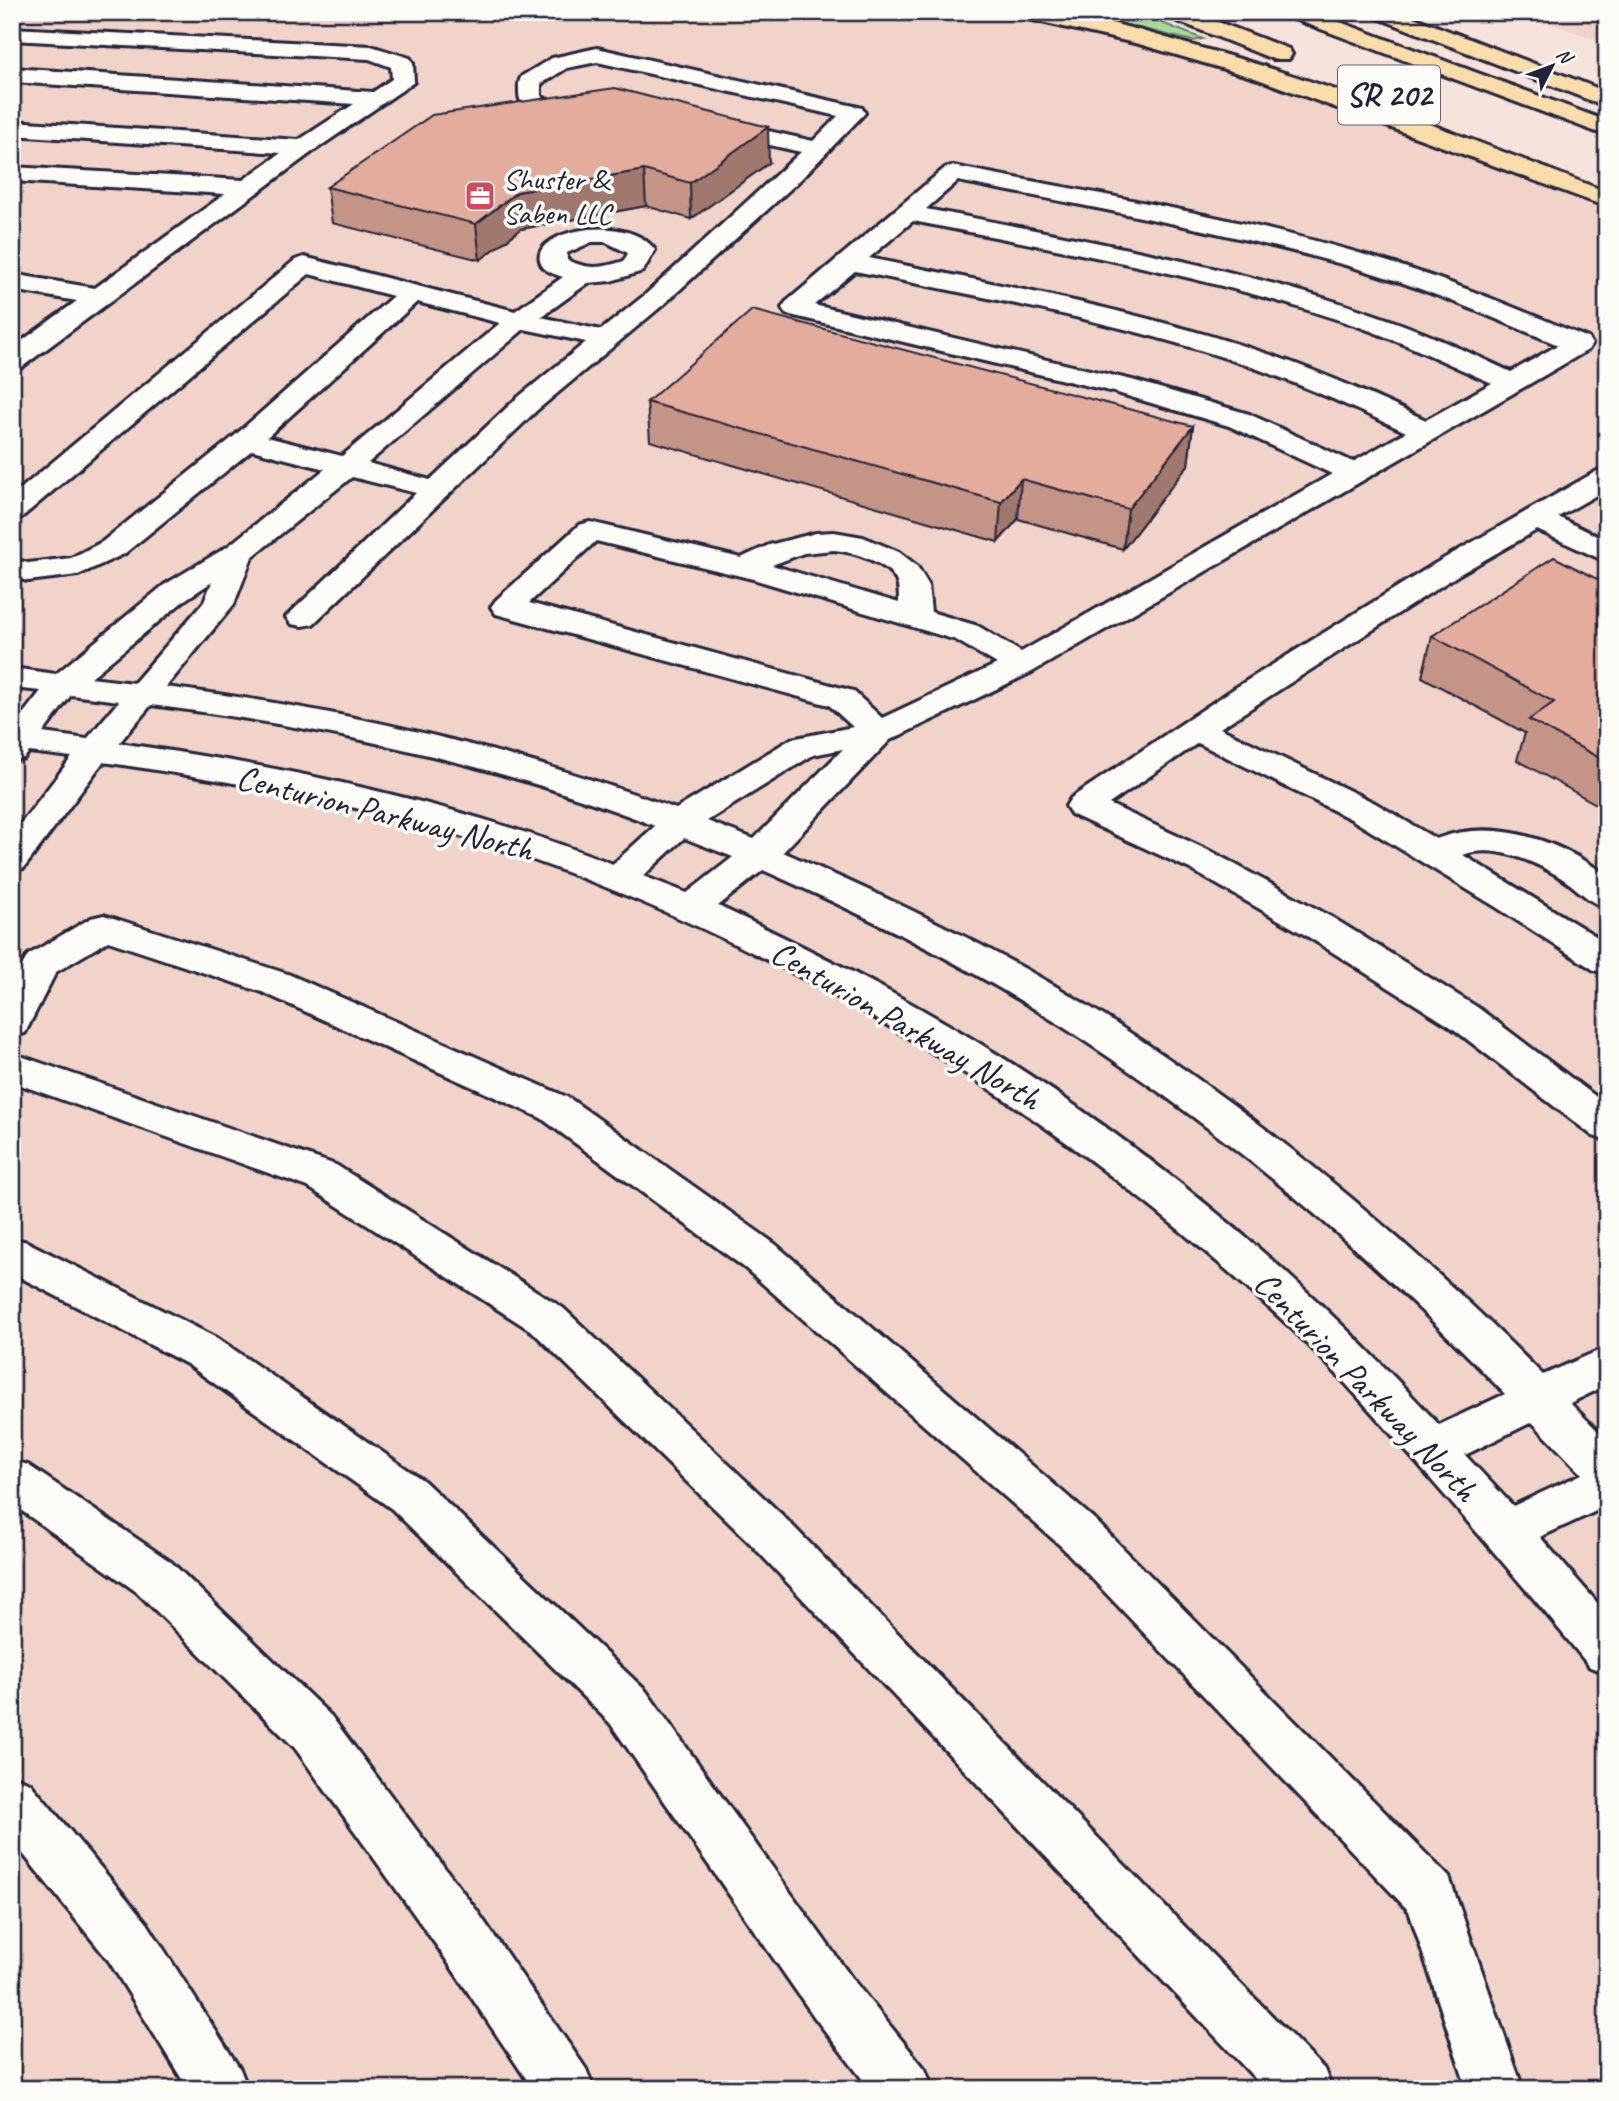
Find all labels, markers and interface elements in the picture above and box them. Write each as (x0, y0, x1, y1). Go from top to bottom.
north arrow (1518, 32, 1588, 102)
text: N (1551, 43, 1579, 70)
road number: SR 202 (1338, 66, 1440, 124)
place label: Shuster & Saben LLC (503, 160, 614, 232)
office icon: Shuster & Saben LLC (463, 179, 497, 213)
street label: Centurion Parkway North (232, 754, 540, 872)
street label: Centurion Parkway North (763, 930, 1051, 1122)
street label: Centurion Parkway North (1244, 1261, 1489, 1513)

